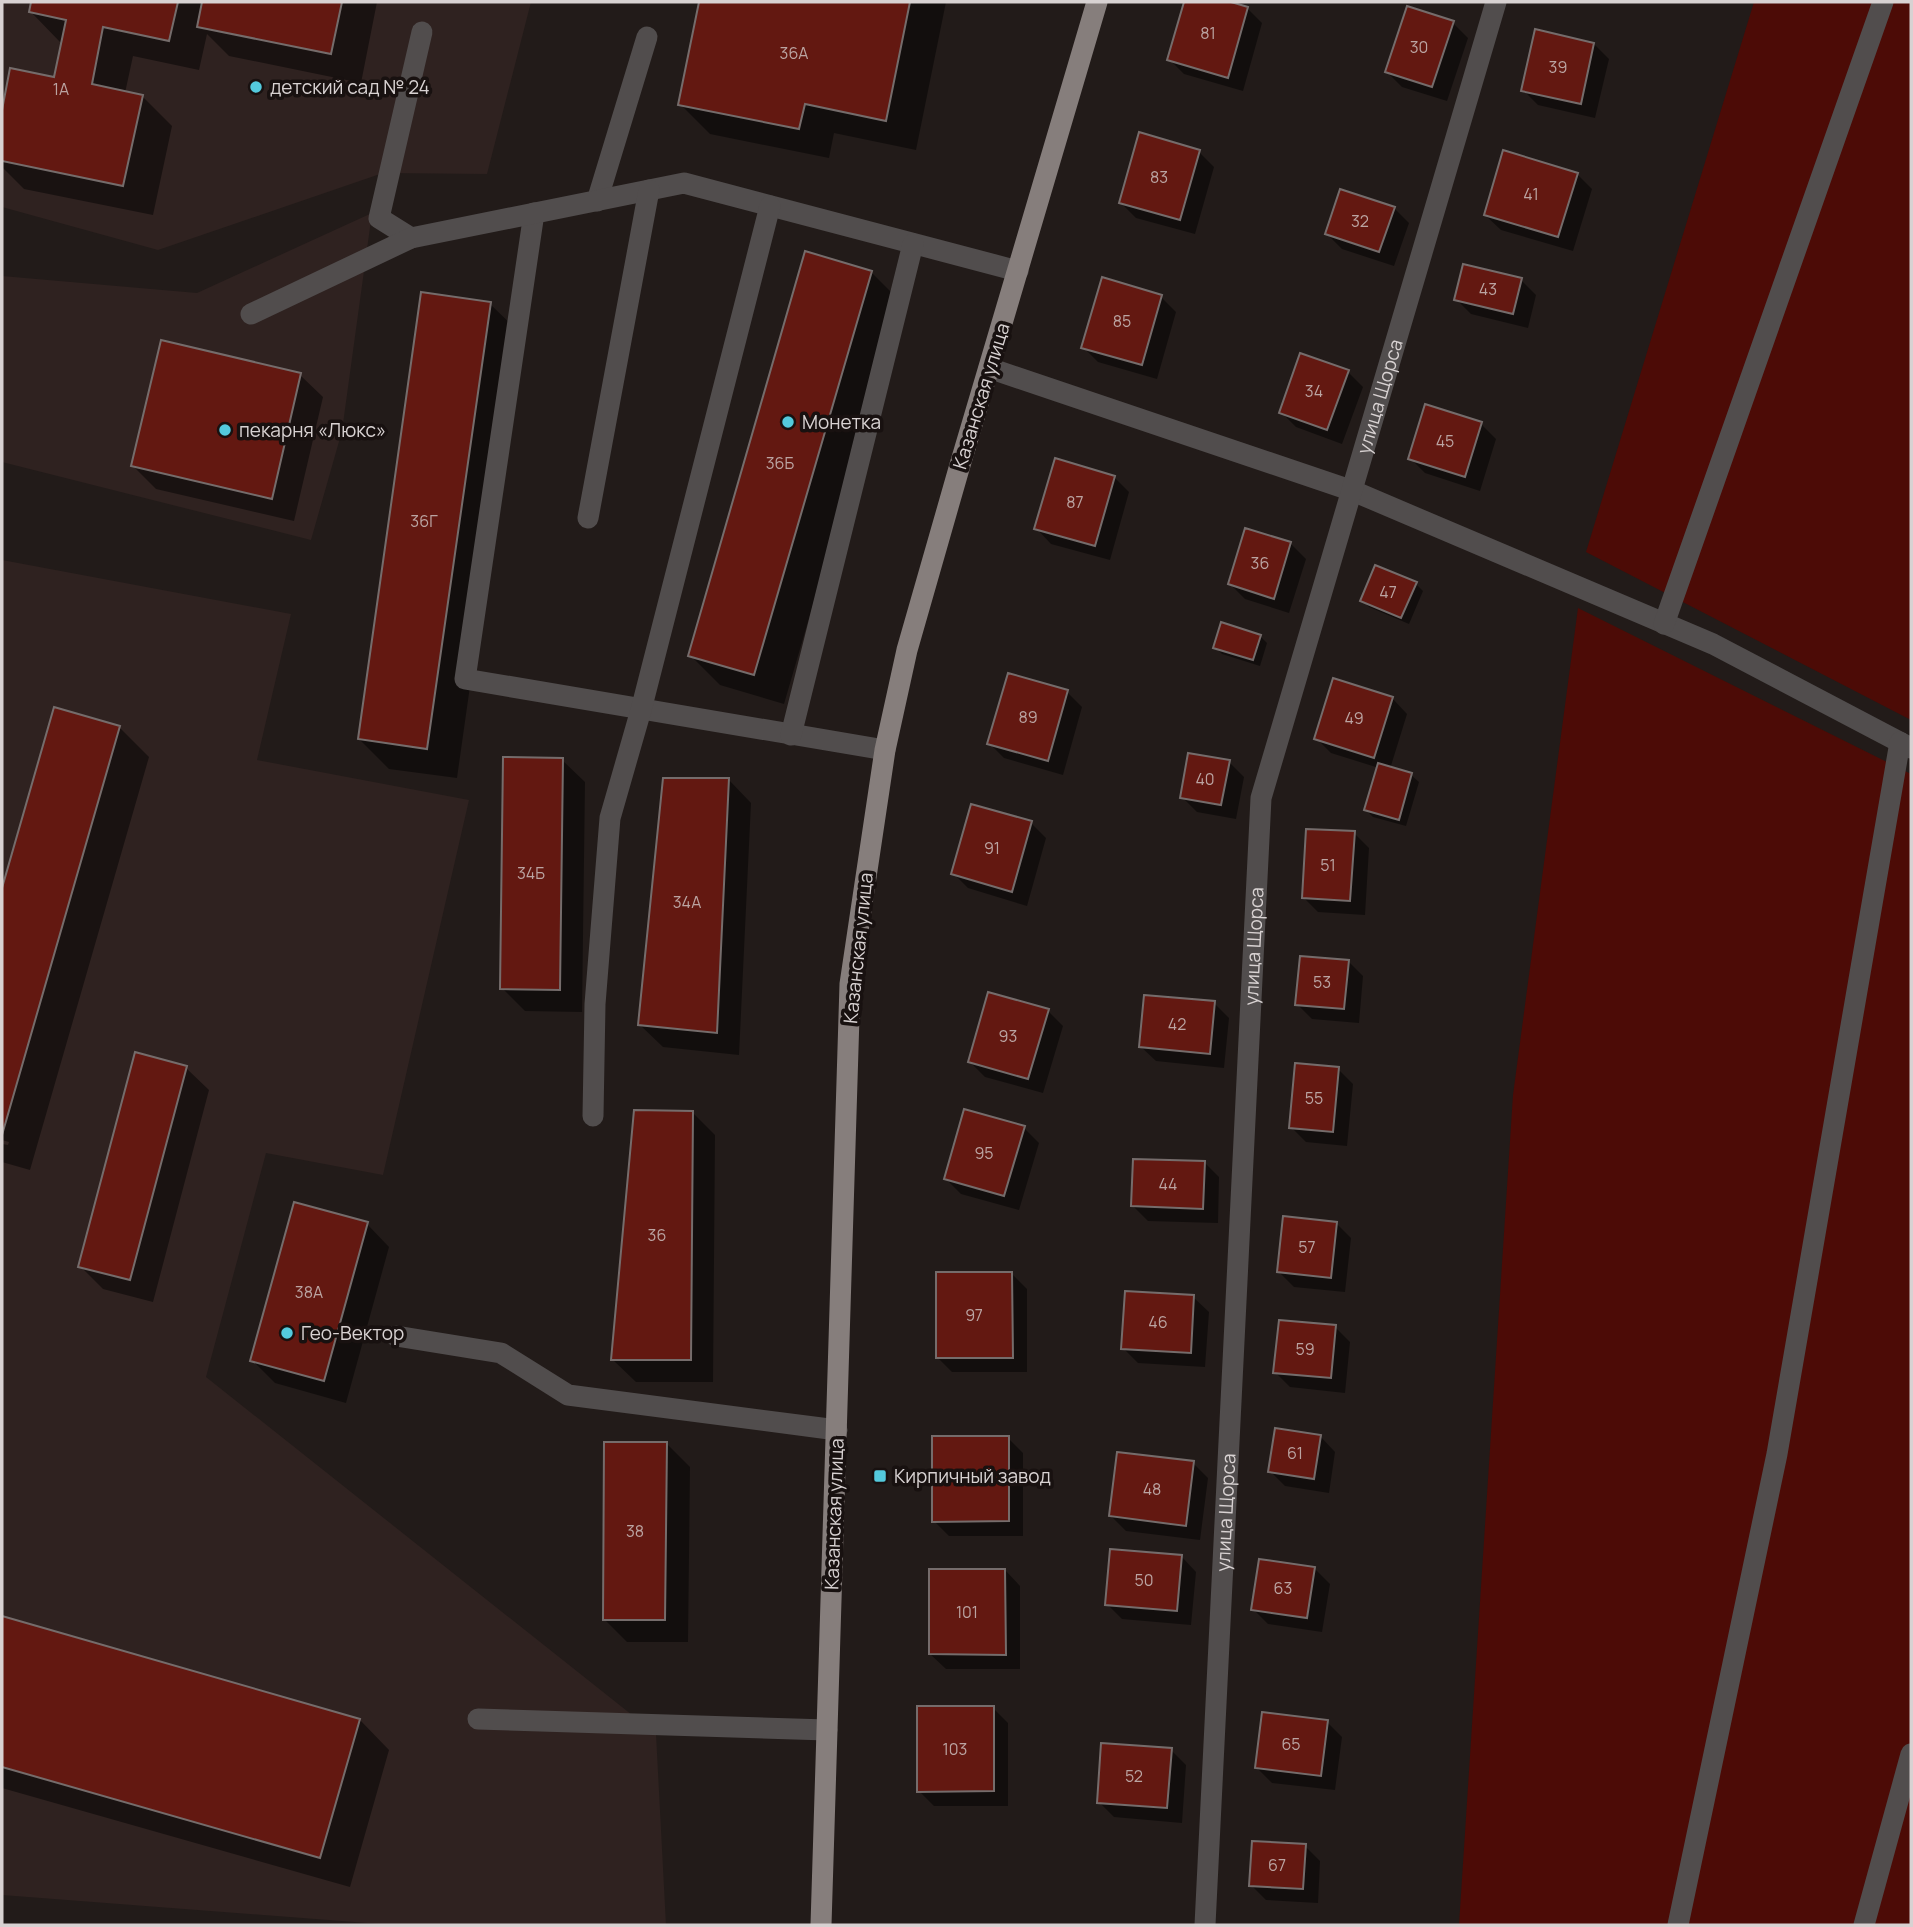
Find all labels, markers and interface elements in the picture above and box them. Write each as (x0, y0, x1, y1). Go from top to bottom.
house number: 81 (1200, 22, 1216, 44)
house number: 30 (1410, 36, 1428, 58)
house number: 36А (780, 42, 808, 64)
house number: 39 (1549, 56, 1567, 78)
place label: детский сад № 24 (270, 74, 430, 100)
house number: 1А (53, 78, 69, 100)
marker: детский сад № 24 (248, 79, 264, 95)
house number: 83 (1150, 166, 1168, 188)
house number: 41 (1523, 183, 1539, 205)
house number: 32 (1351, 210, 1369, 232)
house number: 43 (1479, 278, 1497, 300)
house number: 85 (1113, 310, 1131, 332)
street label: Казанская улица (946, 320, 1016, 472)
street label: улица Щорса (1350, 336, 1409, 457)
house number: 34 (1305, 380, 1323, 402)
place label: Монетка (802, 409, 881, 435)
marker: Монетка (780, 414, 796, 430)
place label: пекарня «Люкс» (239, 417, 386, 443)
marker: пекарня «Люкс» (217, 422, 233, 438)
house number: 45 (1436, 430, 1454, 452)
house number: 36Б (766, 452, 795, 474)
house number: 87 (1066, 491, 1084, 513)
house number: 36Г (410, 510, 438, 532)
house number: 36 (1251, 552, 1269, 574)
house number: 47 (1379, 581, 1397, 603)
house number: 89 (1018, 706, 1038, 728)
house number: 49 (1344, 707, 1364, 729)
house number: 40 (1195, 768, 1215, 790)
house number: 91 (984, 837, 1000, 859)
house number: 51 (1320, 854, 1336, 876)
house number: 34Б (517, 862, 545, 884)
street label: Казанская улица (837, 871, 879, 1025)
street label: улица Щорса (1238, 886, 1270, 1006)
house number: 34А (673, 891, 701, 913)
house number: 53 (1313, 971, 1331, 993)
house number: 42 (1168, 1013, 1186, 1035)
house number: 93 (999, 1025, 1017, 1047)
house number: 55 (1305, 1087, 1323, 1109)
house number: 95 (974, 1142, 994, 1164)
house number: 44 (1158, 1173, 1178, 1195)
house number: 36 (648, 1224, 666, 1246)
house number: 57 (1298, 1236, 1316, 1258)
house number: 38А (295, 1281, 323, 1303)
house number: 97 (965, 1304, 983, 1326)
house number: 46 (1148, 1311, 1168, 1333)
place label: Гео-Вектор (301, 1320, 404, 1346)
marker: Гео-Вектор (279, 1325, 295, 1341)
house number: 59 (1295, 1338, 1315, 1360)
street label: Казанская улица (818, 1438, 850, 1590)
house number: 61 (1287, 1442, 1303, 1464)
street label: улица Щорса (1210, 1453, 1241, 1572)
place label: Кирпичный завод (894, 1463, 1051, 1489)
marker: Кирпичный завод (872, 1468, 888, 1484)
house number: 48 (1143, 1478, 1161, 1500)
house number: 38 (626, 1520, 644, 1542)
house number: 50 (1135, 1569, 1154, 1591)
house number: 63 (1274, 1577, 1292, 1599)
house number: 101 (956, 1601, 978, 1623)
house number: 65 (1281, 1733, 1301, 1755)
house number: 103 (943, 1738, 967, 1760)
house number: 52 (1125, 1765, 1143, 1787)
house number: 67 (1268, 1854, 1286, 1876)

